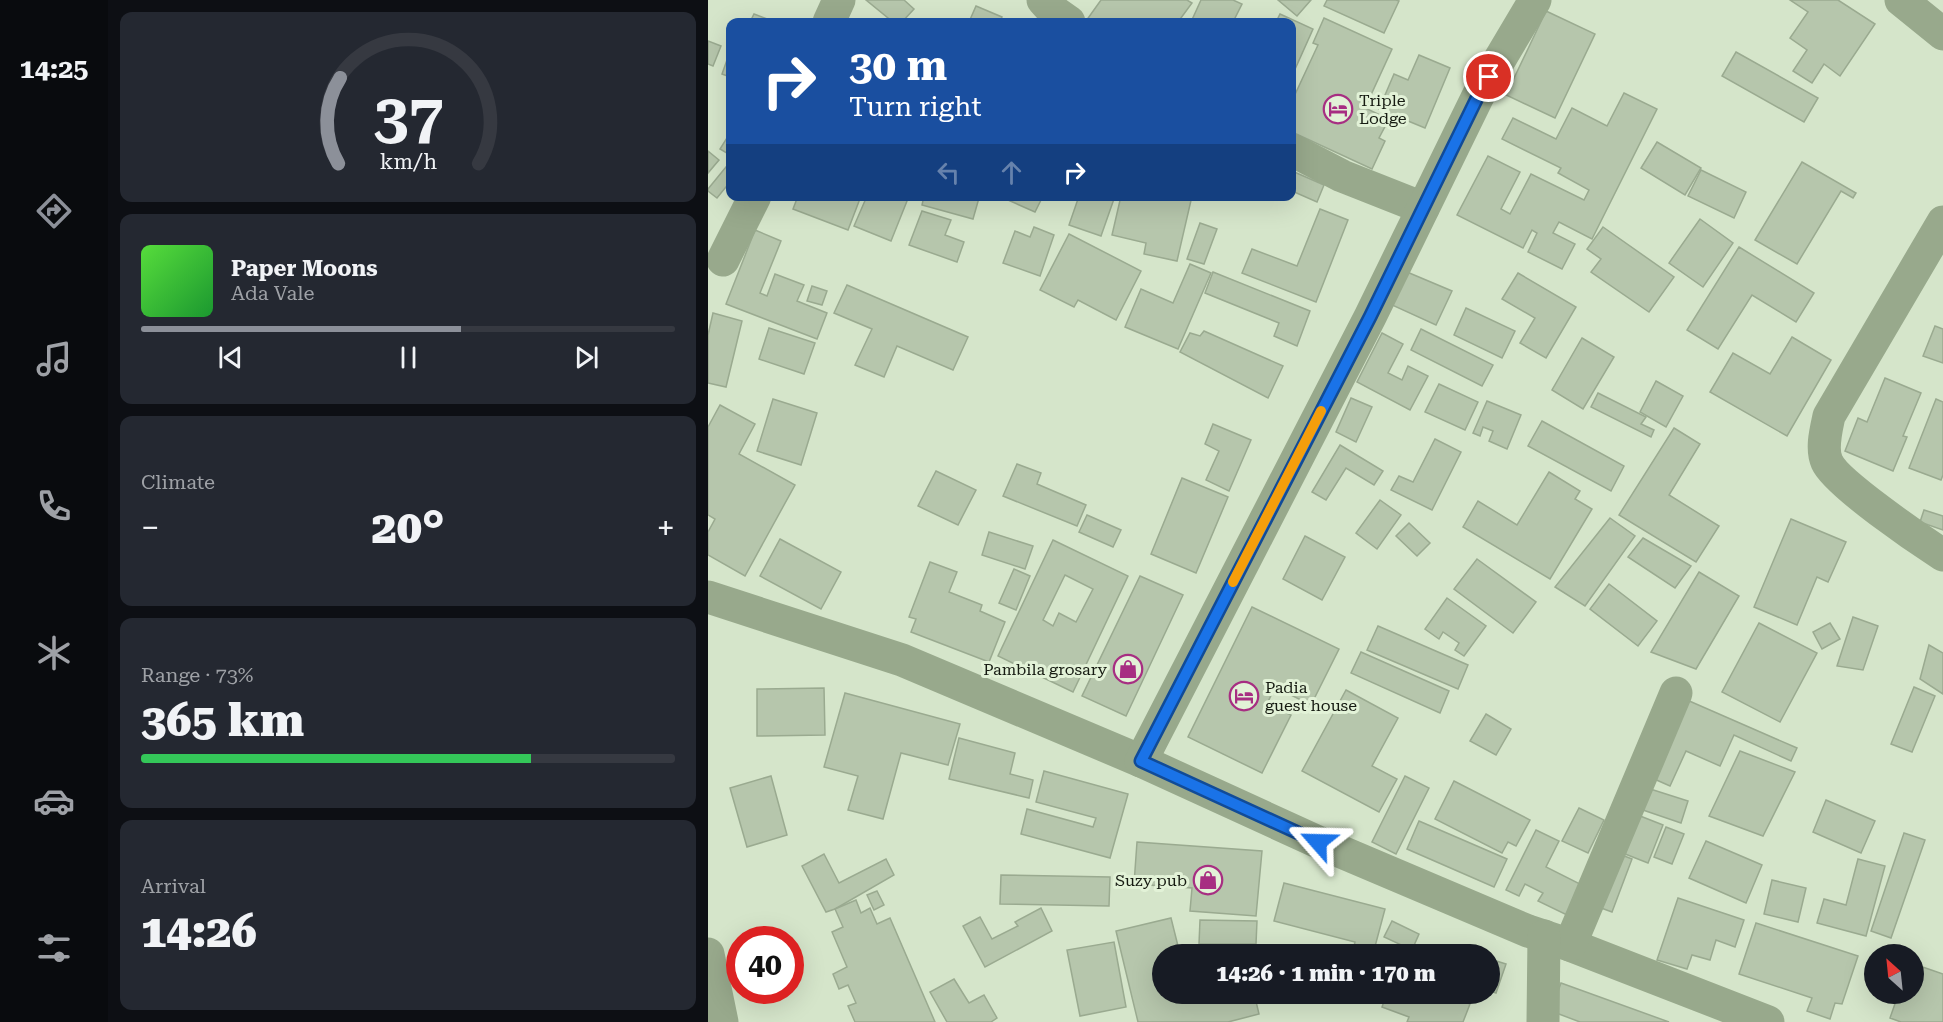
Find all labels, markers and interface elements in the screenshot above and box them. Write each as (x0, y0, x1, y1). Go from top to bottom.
text: 30 m (849, 41, 947, 90)
icon: right (750, 42, 828, 120)
pin (1463, 51, 1514, 102)
text: 14:25 (20, 53, 88, 85)
icon: arrive (1472, 60, 1505, 93)
text: 37 (373, 80, 443, 153)
text: Turn right (849, 91, 982, 123)
place label: Triple Lodge (1359, 91, 1407, 128)
hotel icon: Triple Lodge (1322, 93, 1354, 125)
text: km/h (379, 149, 437, 174)
icon: left (932, 156, 965, 189)
icon: ahead (995, 156, 1028, 189)
icon: right (1058, 156, 1091, 189)
icon: directions (33, 190, 75, 232)
text: Paper Moons (231, 256, 378, 281)
text: Ada Vale (231, 281, 314, 305)
icon: music (33, 338, 75, 380)
icon: previous (214, 341, 247, 374)
icon: pause (392, 341, 425, 374)
icon: next (570, 341, 603, 374)
text: Climate (141, 470, 215, 494)
icon: phone (33, 485, 75, 527)
text: 20° (372, 501, 445, 554)
text: − (141, 508, 159, 547)
text: + (657, 508, 675, 547)
icon: climate (33, 632, 75, 674)
shop icon: Pambila grosary (1112, 653, 1144, 685)
place label: Pambila grosary (983, 660, 1108, 679)
text: Range · 73% (141, 663, 253, 687)
place label: Padia guest house (1265, 678, 1357, 715)
hotel icon: Padia guest house (1228, 680, 1260, 712)
text: 365 km (141, 694, 304, 747)
icon: car (33, 780, 75, 822)
position arrow (1286, 810, 1350, 874)
shop icon: Suzy pub (1192, 864, 1224, 896)
place label: Suzy pub (1115, 871, 1187, 890)
text: Arrival (141, 874, 206, 898)
text: 14:26 (141, 905, 257, 958)
speed limit sign: 40 (726, 926, 804, 1004)
icon: filters (33, 927, 75, 969)
north arrow (1864, 944, 1924, 1004)
map controls (1864, 944, 1924, 1004)
text: 14:26 · 1 min · 170 m (1216, 961, 1436, 986)

